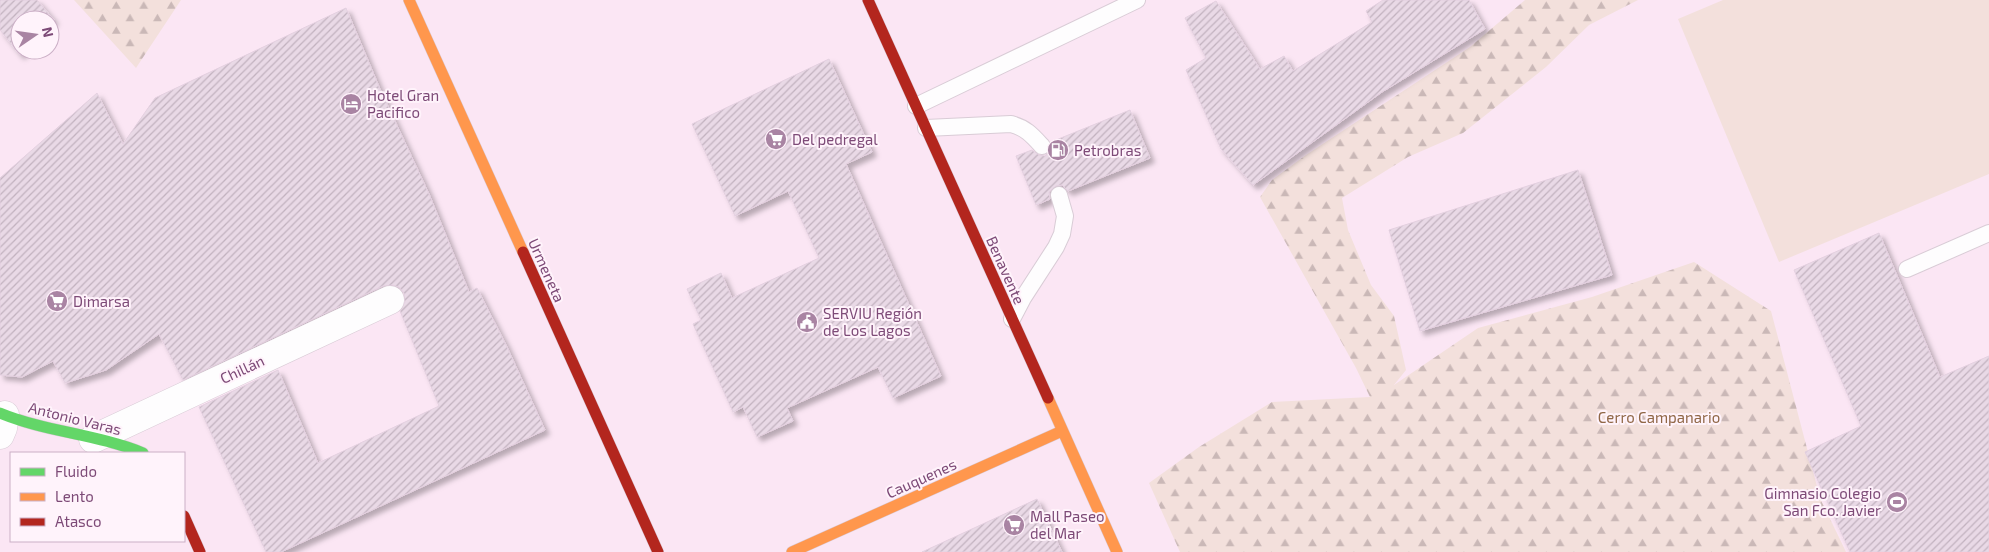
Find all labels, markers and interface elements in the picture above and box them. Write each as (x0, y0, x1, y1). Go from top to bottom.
north arrow (10, 10, 60, 60)
text: N (39, 25, 58, 39)
place label: Hotel Gran Pacifico (367, 86, 439, 121)
hotel icon: Hotel Gran Pacifico (339, 92, 363, 116)
supermarket icon: Del pedregal (764, 127, 788, 151)
place label: Del pedregal (792, 130, 878, 148)
fuel station icon: Petrobras (1046, 138, 1070, 162)
place label: Petrobras (1074, 141, 1141, 159)
street label: Benavente (983, 233, 1029, 307)
street label: Urmeneta (525, 235, 569, 305)
supermarket icon: Dimarsa (45, 289, 69, 313)
place label: Dimarsa (73, 292, 130, 310)
place label: SERVIU Región de Los Lagos (823, 304, 922, 339)
public building icon: SERVIU Región de Los Lagos (795, 310, 819, 334)
street label: Chillán (217, 351, 267, 387)
street label: Antonio Varas (27, 398, 123, 438)
park label: Cerro Campanario (1598, 408, 1720, 426)
legend (10, 452, 185, 542)
street label: Cauquenes (883, 455, 959, 501)
text: Fluido (55, 462, 97, 480)
place label: Gimnasio Colegio San Fco. Javier (1764, 484, 1881, 519)
text: Lento (55, 487, 94, 505)
sports icon: Gimnasio Colegio San Fco. Javier (1885, 490, 1909, 514)
place label: Mall Paseo del Mar (1030, 507, 1105, 542)
text: Atasco (55, 512, 101, 530)
supermarket icon: Mall Paseo del Mar (1002, 513, 1026, 537)

